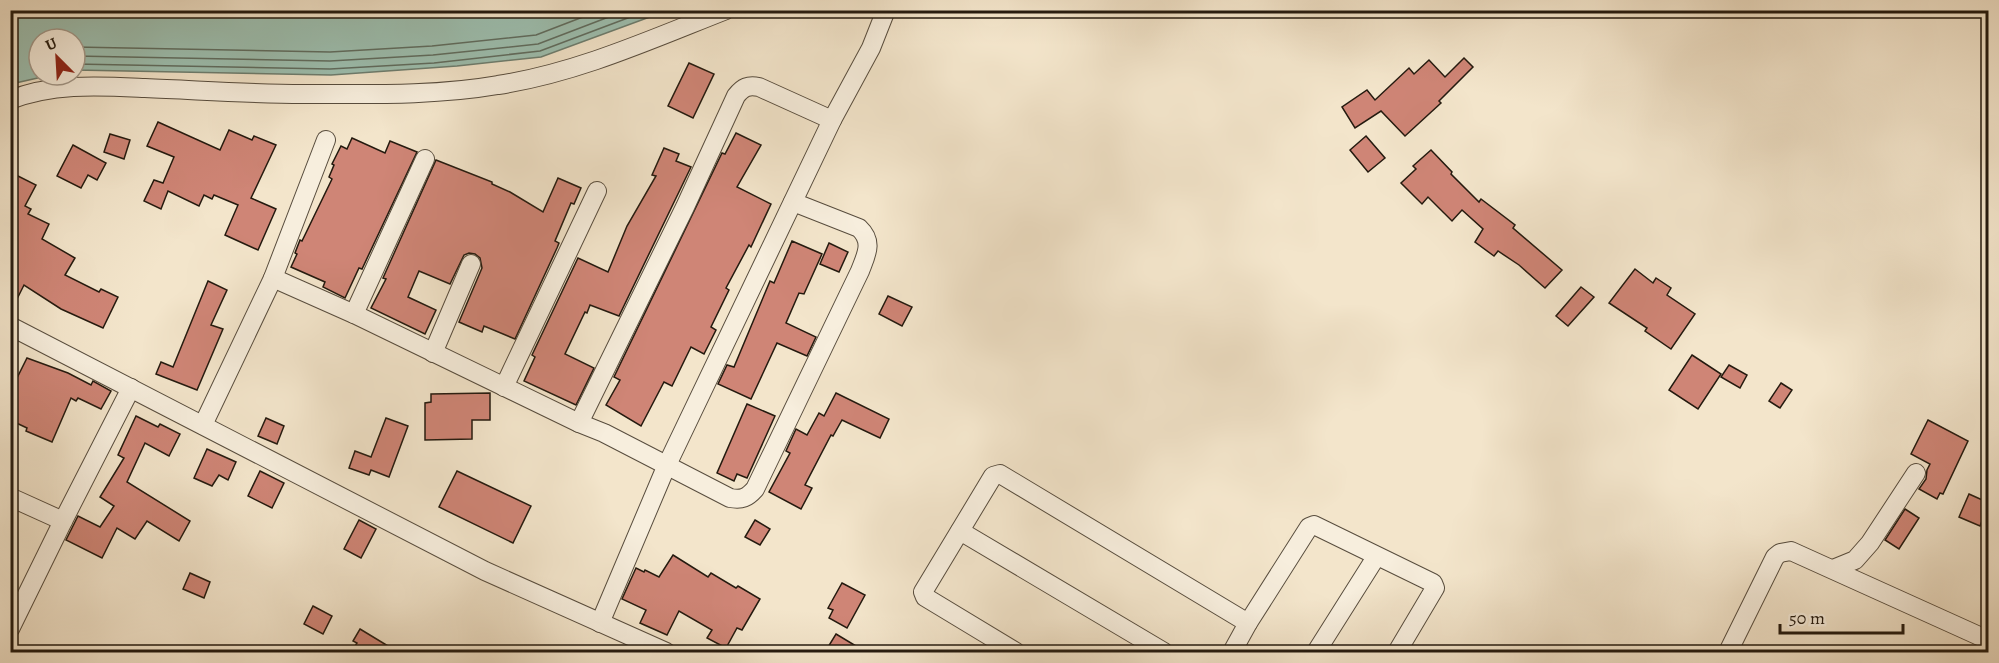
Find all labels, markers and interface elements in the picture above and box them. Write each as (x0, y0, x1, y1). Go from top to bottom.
north arrow (27, 27, 87, 87)
text: U (42, 32, 61, 56)
scale bar (1780, 597, 1903, 635)
text: 50 m (1789, 606, 1825, 630)

